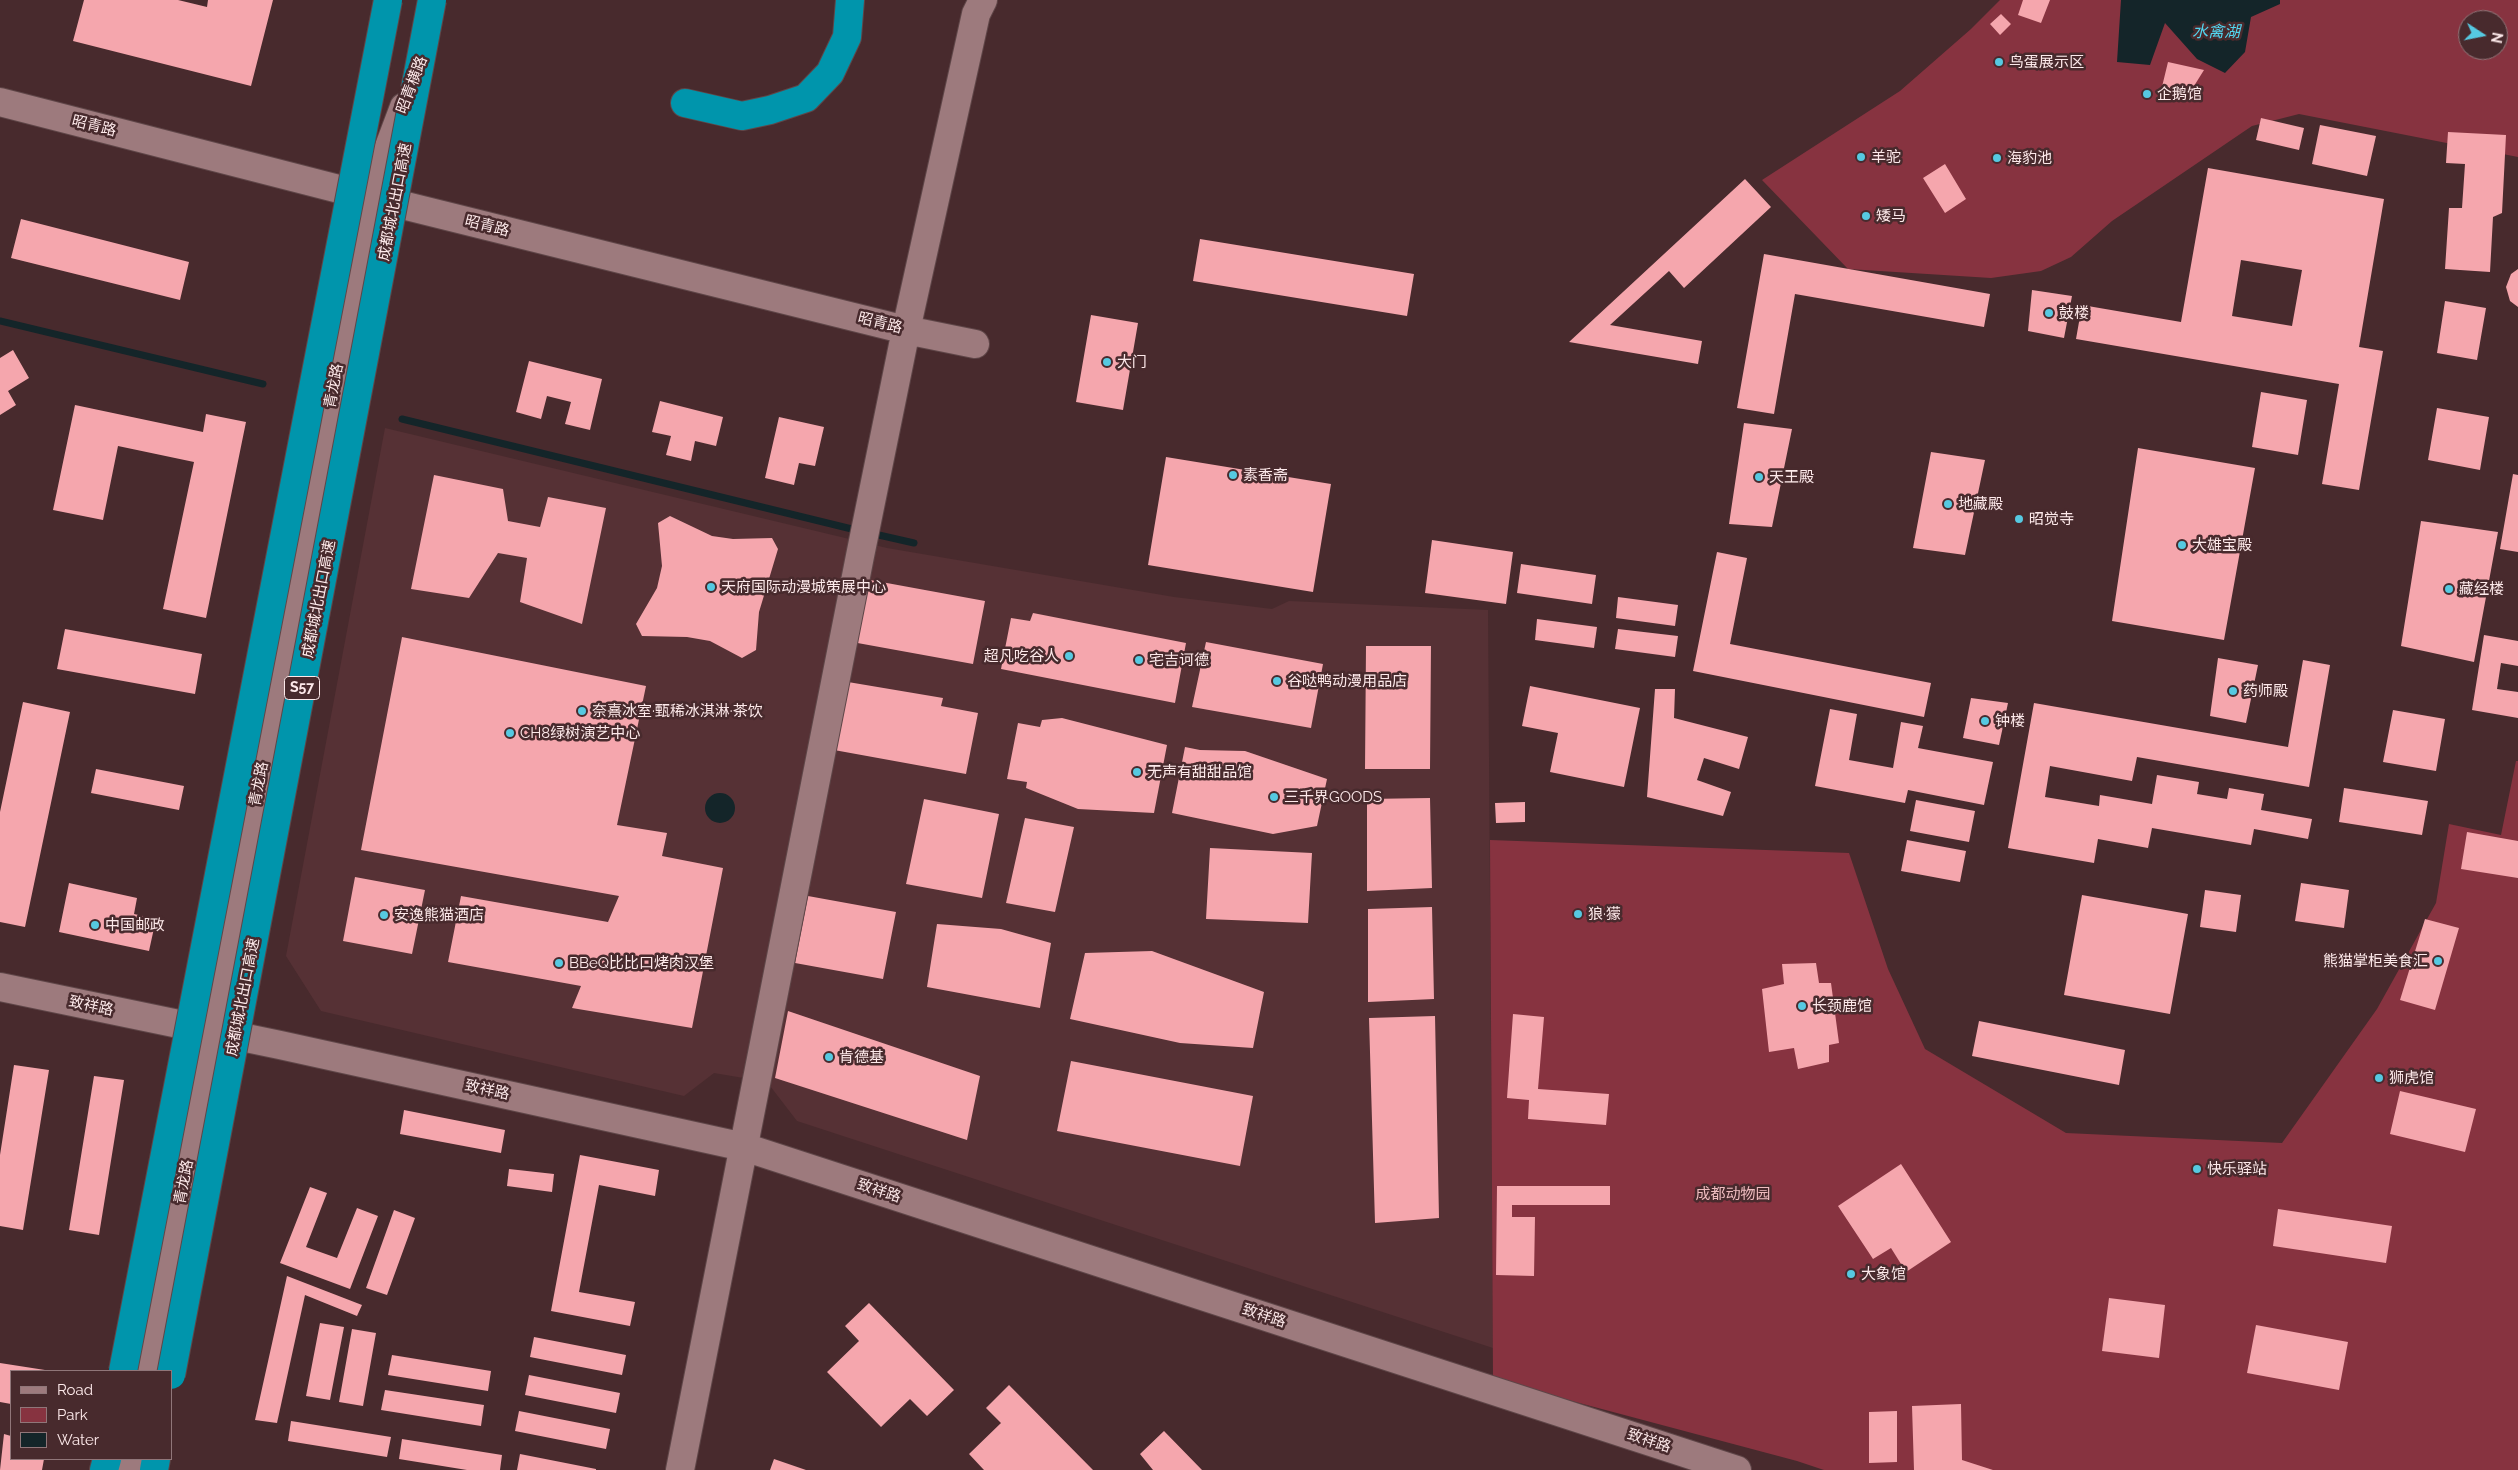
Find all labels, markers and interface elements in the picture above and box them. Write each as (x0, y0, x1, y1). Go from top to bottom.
north arrow (2458, 10, 2508, 60)
water label: 水禽湖 (2192, 22, 2240, 42)
text: N (2488, 31, 2506, 44)
place label: 鸟蛋展示区 (2009, 53, 2084, 71)
street label: 昭青横路 (393, 54, 431, 116)
marker: 鸟蛋展示区 (1993, 56, 2005, 68)
place label: 企鹅馆 (2157, 85, 2202, 103)
marker: 企鹅馆 (2141, 88, 2153, 100)
street label: 昭青路 (70, 112, 118, 140)
street label: 成都城北出口高速 (375, 141, 415, 263)
place label: 羊驼 (1871, 148, 1901, 166)
place label: 海豹池 (2007, 149, 2052, 167)
marker: 羊驼 (1855, 151, 1867, 163)
marker: 海豹池 (1991, 152, 2003, 164)
place label: 矮马 (1876, 207, 1906, 225)
marker: 矮马 (1860, 210, 1872, 222)
street label: 昭青路 (463, 212, 511, 240)
place label: 鼓楼 (2059, 304, 2089, 322)
marker: 鼓楼 (2043, 307, 2055, 319)
street label: 昭青路 (856, 309, 904, 337)
place label: 大门 (1117, 353, 1147, 371)
marker: 大门 (1101, 356, 1113, 368)
street label: 青龙路 (321, 362, 347, 410)
place label: 素香斋 (1243, 466, 1288, 484)
place label: 天王殿 (1769, 468, 1814, 486)
marker: 素香斋 (1227, 469, 1239, 481)
marker: 天王殿 (1753, 471, 1765, 483)
place label: 地藏殿 (1958, 495, 2003, 513)
marker: 地藏殿 (1942, 498, 1954, 510)
place label: 昭觉寺 (2029, 510, 2074, 528)
marker: 昭觉寺 (2013, 513, 2025, 525)
place label: 大雄宝殿 (2192, 536, 2252, 554)
street label: 成都城北出口高速 (299, 538, 339, 660)
marker: 大雄宝殿 (2176, 539, 2188, 551)
place label: 天府国际动漫城策展中心 (721, 578, 886, 596)
place label: 藏经楼 (2459, 580, 2504, 598)
marker: 天府国际动漫城策展中心 (705, 581, 717, 593)
marker: 藏经楼 (2443, 583, 2455, 595)
place label: 超凡吃谷人 (984, 647, 1059, 665)
marker: 超凡吃谷人 (1063, 650, 1075, 662)
place label: 宅吉诃德 (1149, 651, 1209, 669)
marker: 宅吉诃德 (1133, 654, 1145, 666)
place label: 谷哒鸭动漫用品店 (1287, 672, 1407, 690)
marker: 谷哒鸭动漫用品店 (1271, 675, 1283, 687)
road number: S57 (284, 676, 320, 700)
place label: 药师殿 (2243, 682, 2288, 700)
marker: 药师殿 (2227, 685, 2239, 697)
place label: 奈熹冰室·甄稀冰淇淋·茶饮 (592, 702, 763, 720)
marker: 奈熹冰室·甄稀冰淇淋·茶饮 (576, 705, 588, 717)
place label: 钟楼 (1995, 712, 2025, 730)
marker: 钟楼 (1979, 715, 1991, 727)
place label: CH8绿树演艺中心 (520, 724, 640, 742)
marker: CH8绿树演艺中心 (504, 727, 516, 739)
street label: 青龙路 (246, 760, 272, 808)
place label: 无声有甜甜品馆 (1147, 763, 1252, 781)
marker: 无声有甜甜品馆 (1131, 766, 1143, 778)
place label: 三千界GOODS (1284, 788, 1382, 806)
marker: 三千界GOODS (1268, 791, 1280, 803)
place label: 狼·獴 (1588, 905, 1621, 923)
place label: 安逸熊猫酒店 (394, 906, 484, 924)
marker: 狼·獴 (1572, 908, 1584, 920)
marker: 安逸熊猫酒店 (378, 909, 390, 921)
place label: 中国邮政 (105, 916, 165, 934)
marker: 中国邮政 (89, 919, 101, 931)
street label: 成都城北出口高速 (223, 936, 263, 1058)
place label: 熊猫掌柜美食汇 (2323, 952, 2428, 970)
place label: BBeQ比比口烤肉汉堡 (569, 954, 714, 972)
marker: 熊猫掌柜美食汇 (2432, 955, 2444, 967)
marker: BBeQ比比口烤肉汉堡 (553, 957, 565, 969)
street label: 致祥路 (67, 993, 115, 1019)
place label: 长颈鹿馆 (1812, 997, 1872, 1015)
marker: 长颈鹿馆 (1796, 1000, 1808, 1012)
place label: 肯德基 (839, 1048, 884, 1066)
marker: 肯德基 (823, 1051, 835, 1063)
place label: 狮虎馆 (2389, 1069, 2434, 1087)
marker: 狮虎馆 (2373, 1072, 2385, 1084)
street label: 致祥路 (463, 1077, 511, 1103)
street label: 青龙路 (171, 1158, 197, 1206)
place label: 快乐驿站 (2207, 1160, 2267, 1178)
marker: 快乐驿站 (2191, 1163, 2203, 1175)
street label: 致祥路 (855, 1175, 903, 1207)
park label: 成都动物园 (1696, 1185, 1770, 1203)
place label: 大象馆 (1861, 1265, 1906, 1283)
marker: 大象馆 (1845, 1268, 1857, 1280)
street label: 致祥路 (1240, 1300, 1288, 1332)
legend (10, 1370, 172, 1460)
text: Road (57, 1381, 93, 1399)
text: Park (57, 1406, 88, 1424)
street label: 致祥路 (1625, 1425, 1673, 1457)
text: Water (57, 1431, 99, 1449)

